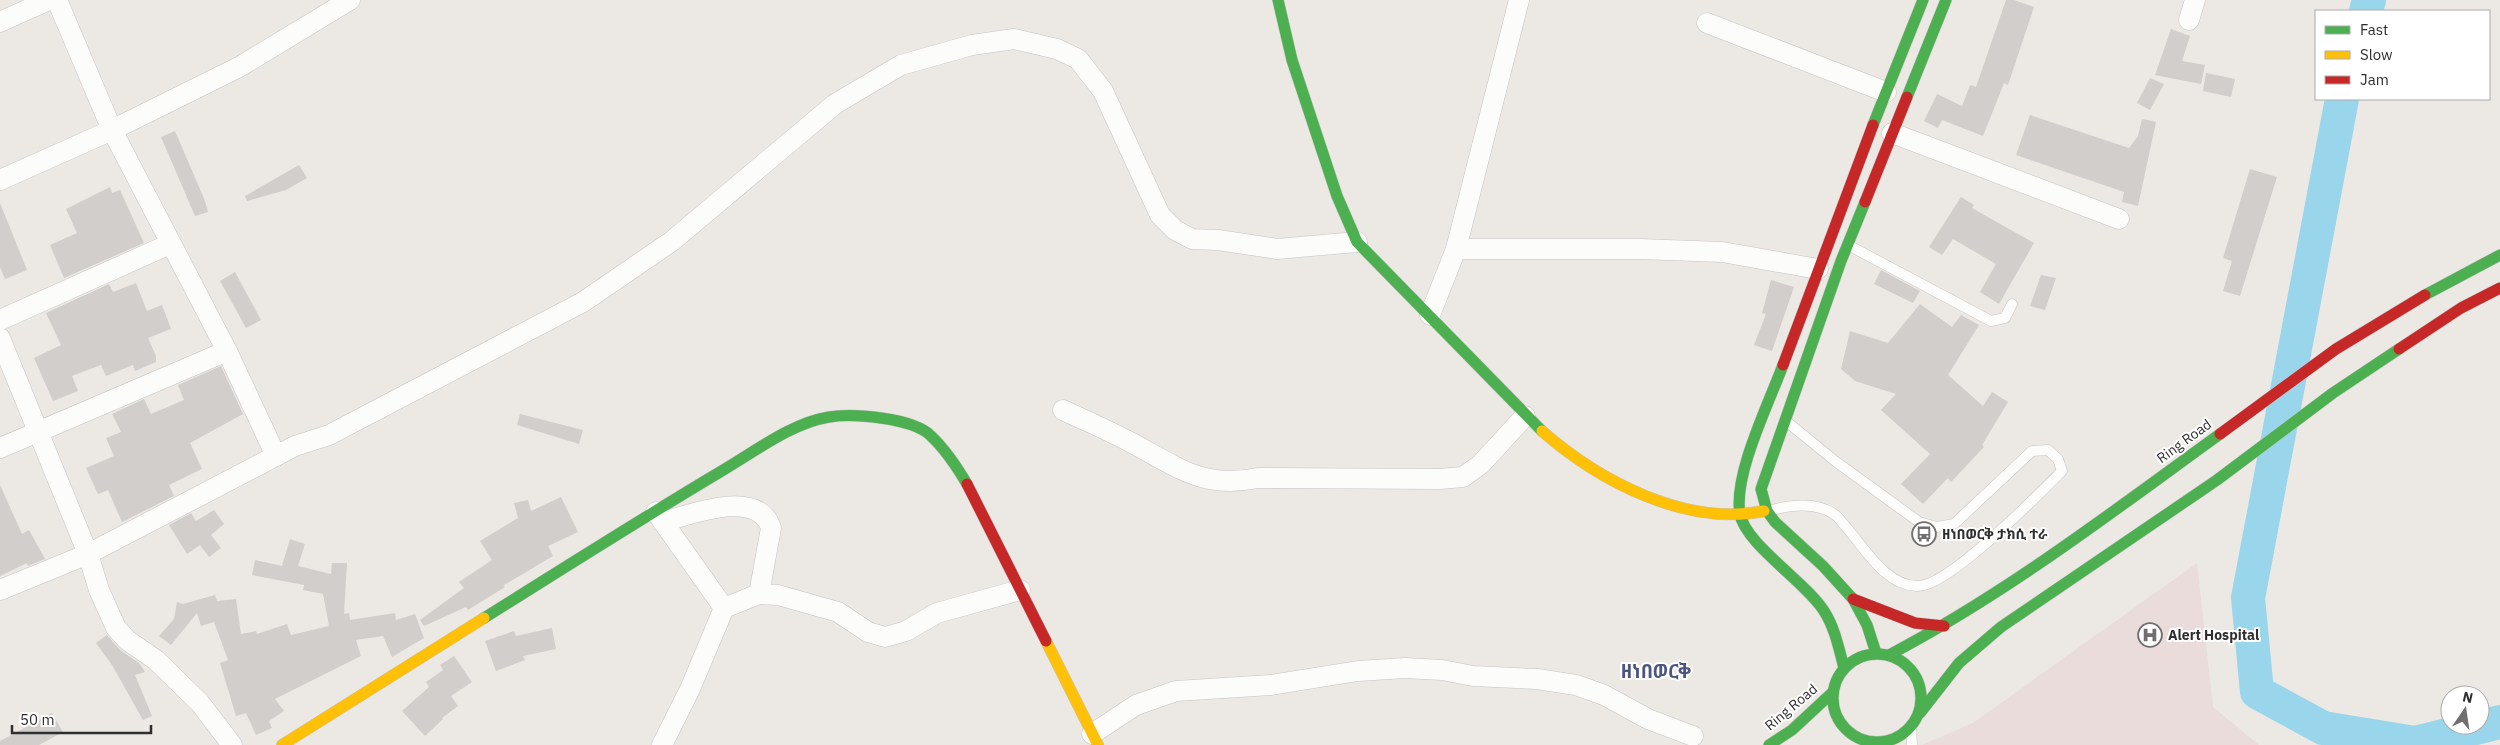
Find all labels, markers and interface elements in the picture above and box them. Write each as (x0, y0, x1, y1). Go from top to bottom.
legend (2315, 10, 2490, 100)
text: Fast (2360, 20, 2388, 39)
text: Slow (2360, 45, 2393, 64)
text: Jam (2360, 70, 2389, 89)
street label: Ring Road (2153, 415, 2215, 467)
bus stop icon: ዘነበወርቅ ታክሲ ተራ (1911, 521, 1937, 547)
place label: ዘነበወርቅ ታክሲ ተራ (1942, 525, 2048, 543)
hospital icon: Alert Hospital (2137, 622, 2163, 648)
place label: Alert Hospital (2168, 626, 2259, 644)
district label: ዘነበወርቅ (1621, 659, 1691, 683)
street label: Ring Road (1761, 680, 1821, 734)
north arrow (2440, 685, 2490, 735)
text: N (2461, 687, 2475, 707)
scale bar (12, 702, 151, 734)
text: 50 m (20, 710, 55, 729)

